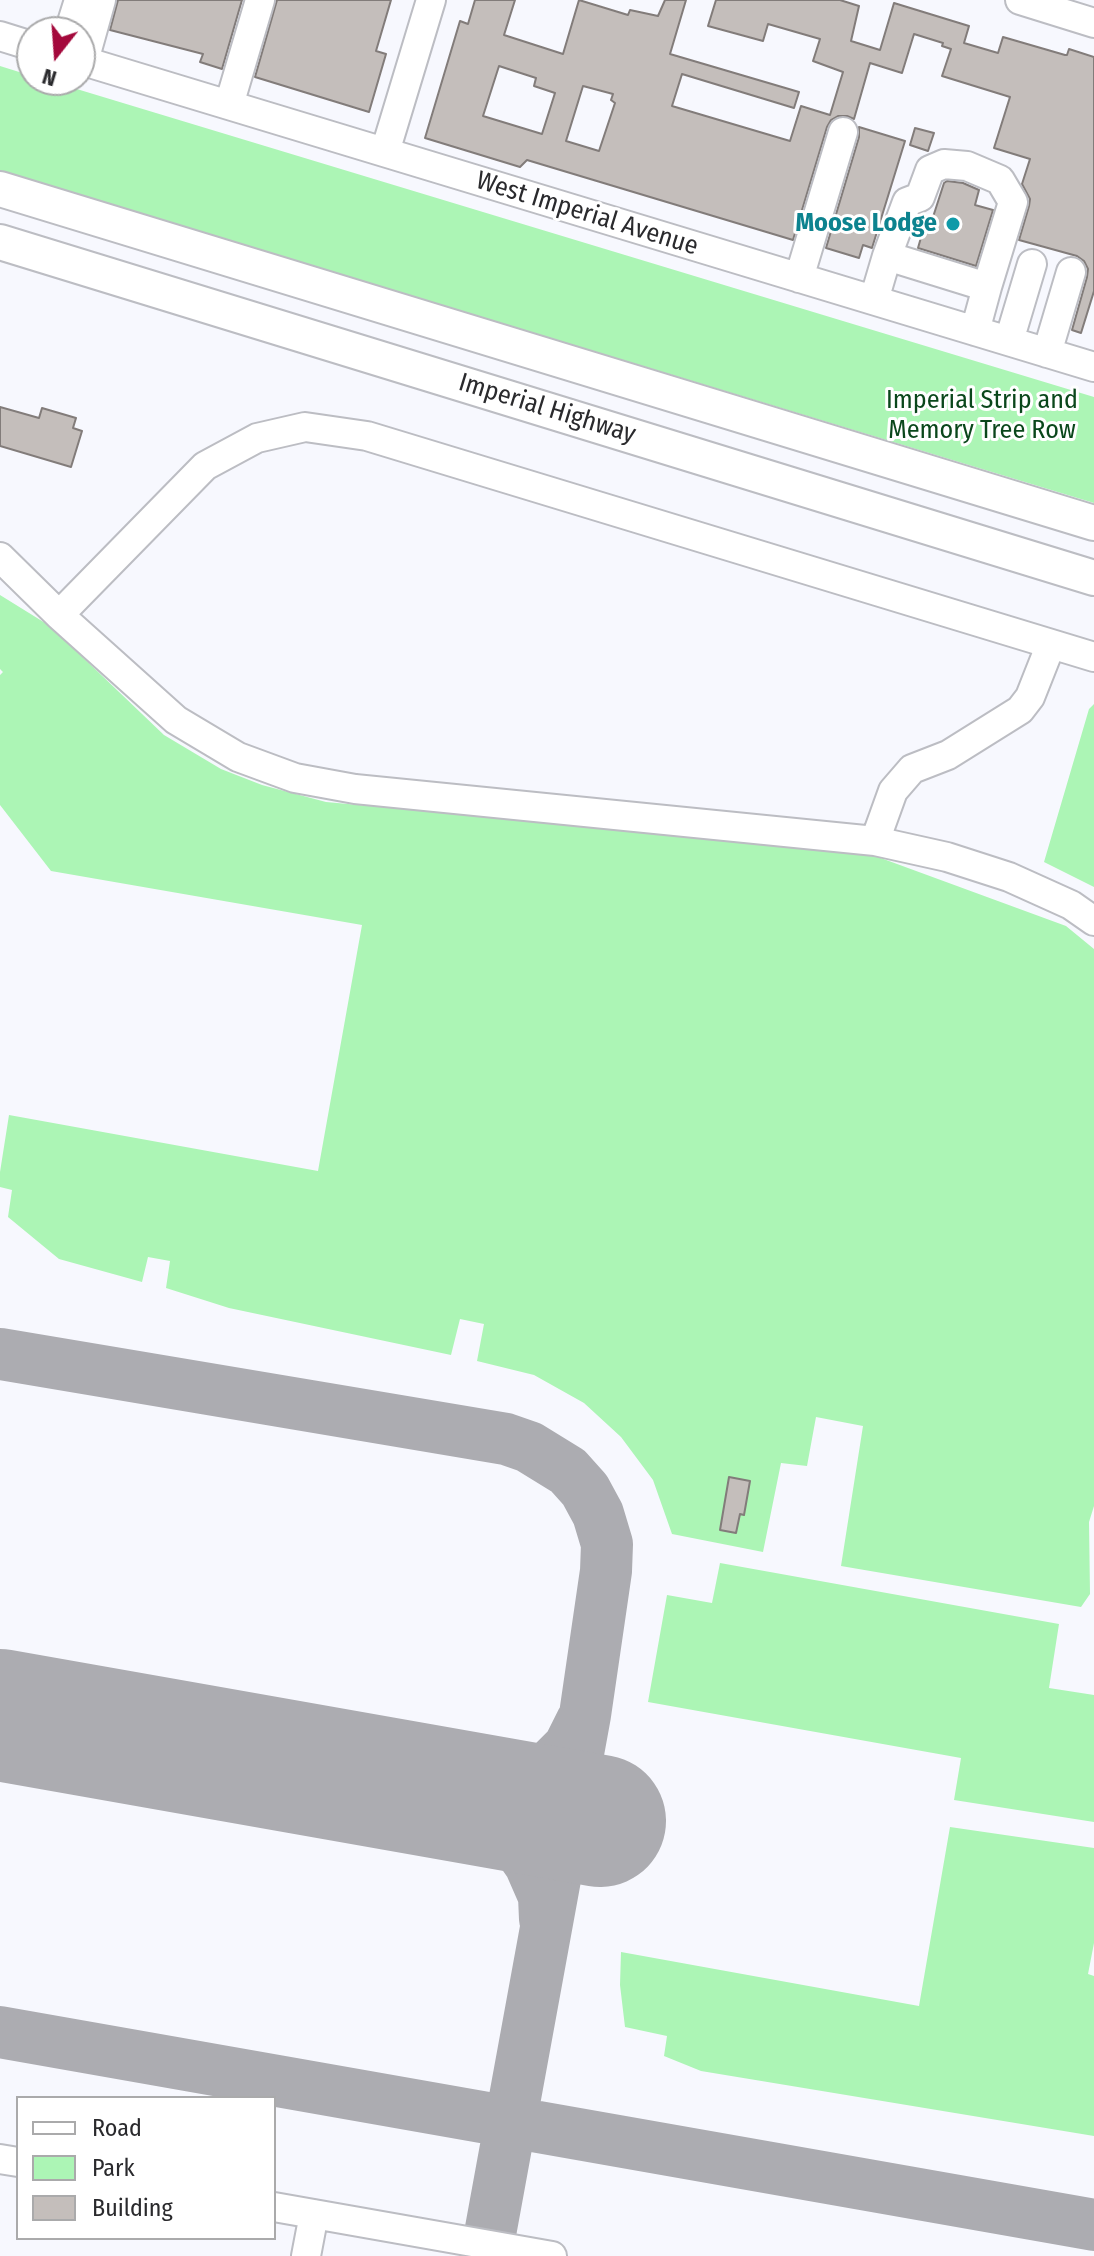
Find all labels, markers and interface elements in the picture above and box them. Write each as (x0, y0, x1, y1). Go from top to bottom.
north arrow (16, 16, 96, 96)
text: N (39, 63, 60, 92)
street label: West Imperial Avenue (472, 165, 702, 263)
place label: Moose Lodge (795, 208, 937, 240)
marker: Moose Lodge (944, 215, 962, 233)
street label: Imperial Highway (455, 367, 639, 451)
park label: Imperial Strip and Memory Tree Row (886, 385, 1078, 446)
legend (16, 2096, 276, 2240)
text: Road (92, 2114, 142, 2142)
text: Park (92, 2154, 135, 2182)
text: Building (92, 2194, 173, 2222)

